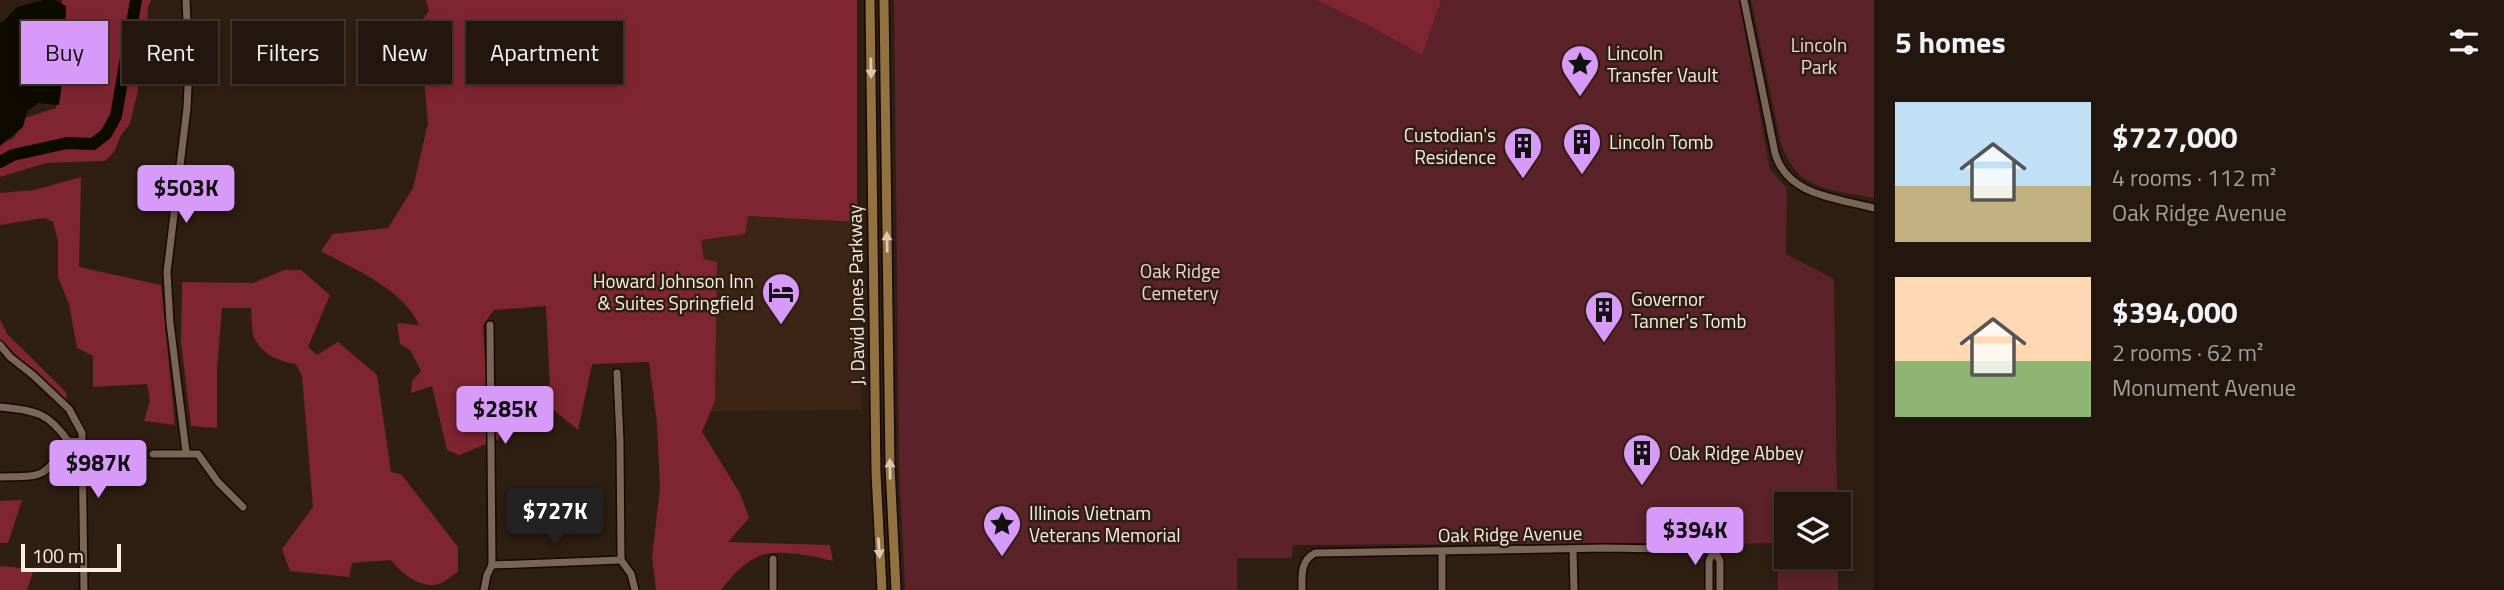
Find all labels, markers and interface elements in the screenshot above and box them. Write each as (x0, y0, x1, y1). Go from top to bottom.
text: 5 homes (1895, 19, 2006, 65)
chip: Buy (21, 21, 108, 84)
chip: Rent (122, 21, 218, 84)
chip: Filters (232, 21, 344, 84)
chip: New (358, 21, 452, 84)
chip: Apartment (466, 21, 623, 84)
icon: filters (2445, 23, 2483, 61)
park label: Lincoln Park (1791, 30, 1847, 81)
place label: Lincoln Transfer Vault (1607, 38, 1719, 89)
place icon: Lincoln Transfer Vault (1559, 43, 1601, 98)
one-way arrow (865, 57, 877, 79)
text: $727,000 (2112, 114, 2238, 160)
place label: Custodian's Residence (1404, 120, 1496, 171)
building icon: Lincoln Tomb (1561, 121, 1603, 176)
building icon: Custodian's Residence (1502, 125, 1544, 180)
place label: Lincoln Tomb (1609, 127, 1714, 156)
icon: home (1951, 130, 2035, 214)
text: 4 rooms · 112 m² (2112, 160, 2276, 195)
pin: $503K (137, 166, 235, 225)
text: $503K (153, 170, 219, 205)
text: Oak Ridge Avenue (2112, 195, 2287, 230)
street label: J. David Jones Parkway (839, 204, 872, 386)
one-way arrow (881, 230, 893, 252)
park label: Oak Ridge Cemetery (1140, 256, 1220, 307)
place label: Howard Johnson Inn & Suites Springfield (593, 266, 754, 317)
hotel icon: Howard Johnson Inn & Suites Springfield (760, 271, 802, 326)
place label: Governor Tanner's Tomb (1631, 284, 1746, 335)
building icon: Governor Tanner's Tomb (1583, 289, 1625, 344)
text: $394,000 (2112, 289, 2238, 335)
icon: home (1951, 305, 2035, 389)
text: 2 rooms · 62 m² (2112, 335, 2263, 370)
text: Monument Avenue (2112, 370, 2296, 405)
pin: $285K (456, 386, 554, 446)
text: $285K (472, 391, 538, 426)
building icon: Oak Ridge Abbey (1621, 432, 1663, 487)
place label: Oak Ridge Abbey (1669, 438, 1804, 467)
pin: $987K (49, 440, 147, 500)
text: $987K (65, 445, 131, 480)
one-way arrow (884, 458, 896, 480)
pin: $727K (506, 489, 604, 548)
map controls (1774, 492, 1851, 569)
button: layers (1774, 492, 1851, 569)
text: $727K (522, 493, 588, 528)
place label: Illinois Vietnam Veterans Memorial (1029, 498, 1181, 549)
place icon: Illinois Vietnam Veterans Memorial (981, 503, 1023, 558)
pin: $394K (1646, 508, 1744, 567)
text: $394K (1662, 512, 1728, 547)
street label: Oak Ridge Avenue (1438, 518, 1582, 549)
one-way arrow (874, 537, 885, 559)
scale bar (21, 541, 121, 573)
text: 100 m (32, 541, 84, 570)

